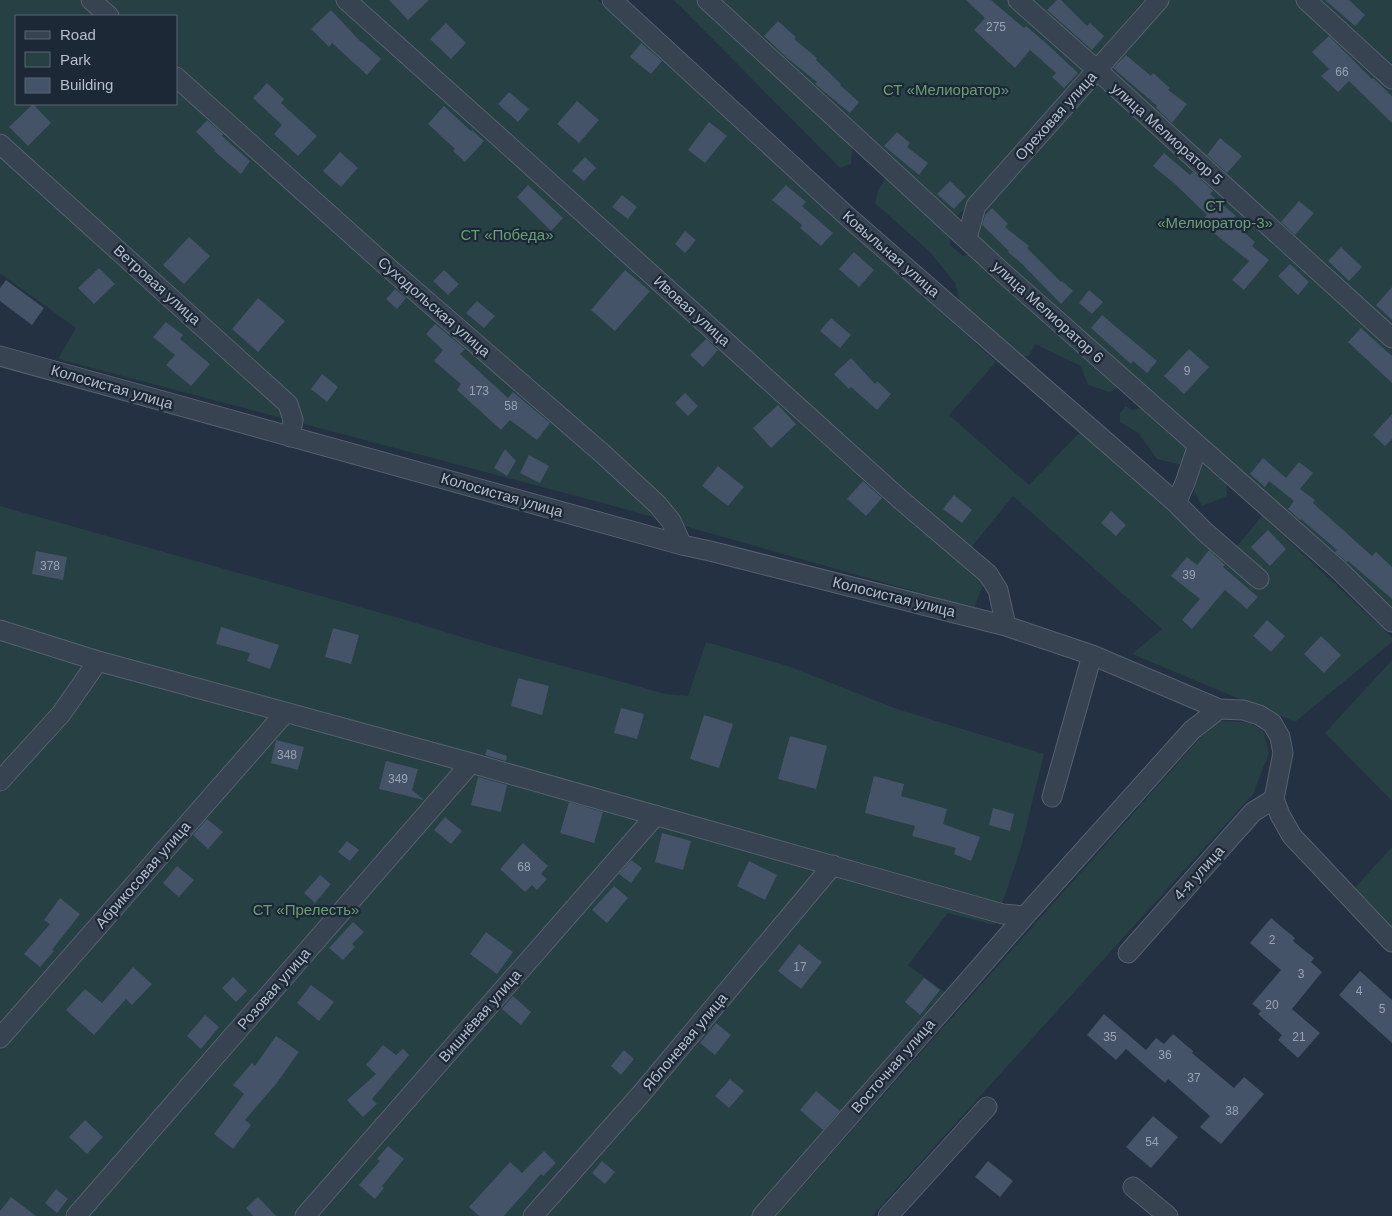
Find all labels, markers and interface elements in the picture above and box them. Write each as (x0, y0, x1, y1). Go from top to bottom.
legend (15, 15, 178, 105)
house number: 275 (986, 20, 1006, 34)
text: Road (60, 26, 96, 43)
text: Park (60, 51, 91, 68)
house number: 66 (1335, 65, 1349, 79)
street label: Ореховая улица (1011, 67, 1100, 163)
text: Building (60, 76, 113, 93)
street label: улица Мелиоратор 5 (1108, 79, 1226, 188)
park label: СТ «Мелиоратор» (883, 81, 1009, 98)
park label: СТ «Мелиоратор-3» (1157, 197, 1273, 231)
street label: Ковыльная улица (840, 207, 944, 301)
park label: СТ «Победа» (460, 226, 554, 243)
street label: Ветровая улица (110, 241, 205, 329)
street label: Суходольская улица (375, 253, 494, 360)
street label: улица Мелиоратор 6 (989, 257, 1107, 366)
street label: Ивовая улица (651, 272, 734, 350)
street label: Колосистая улица (49, 361, 176, 412)
house number: 9 (1184, 364, 1191, 378)
house number: 173 (469, 384, 489, 398)
house number: 58 (504, 399, 518, 413)
street label: Колосистая улица (439, 469, 566, 520)
house number: 378 (40, 559, 60, 573)
house number: 39 (1182, 568, 1196, 582)
street label: Колосистая улица (831, 573, 958, 620)
house number: 348 (277, 748, 297, 762)
house number: 349 (388, 772, 408, 786)
street label: Абрикосовая улица (92, 817, 194, 932)
street label: 4-я улица (1170, 842, 1228, 903)
house number: 68 (517, 860, 531, 874)
park label: СТ «Прелесть» (253, 901, 359, 918)
house number: 2 (1269, 933, 1276, 947)
street label: Розовая улица (234, 944, 314, 1033)
house number: 17 (793, 960, 807, 974)
street label: Вишнёвая улица (435, 966, 525, 1065)
house number: 3 (1298, 967, 1305, 981)
house number: 4 (1356, 984, 1363, 998)
street label: Яблоневая улица (639, 989, 731, 1094)
house number: 20 (1265, 998, 1279, 1012)
house number: 5 (1379, 1002, 1386, 1016)
street label: Восточная улица (847, 1015, 938, 1116)
house number: 35 (1103, 1030, 1117, 1044)
house number: 21 (1292, 1030, 1306, 1044)
house number: 36 (1158, 1048, 1172, 1062)
house number: 37 (1187, 1071, 1201, 1085)
house number: 38 (1225, 1104, 1239, 1118)
house number: 54 (1145, 1135, 1159, 1149)

